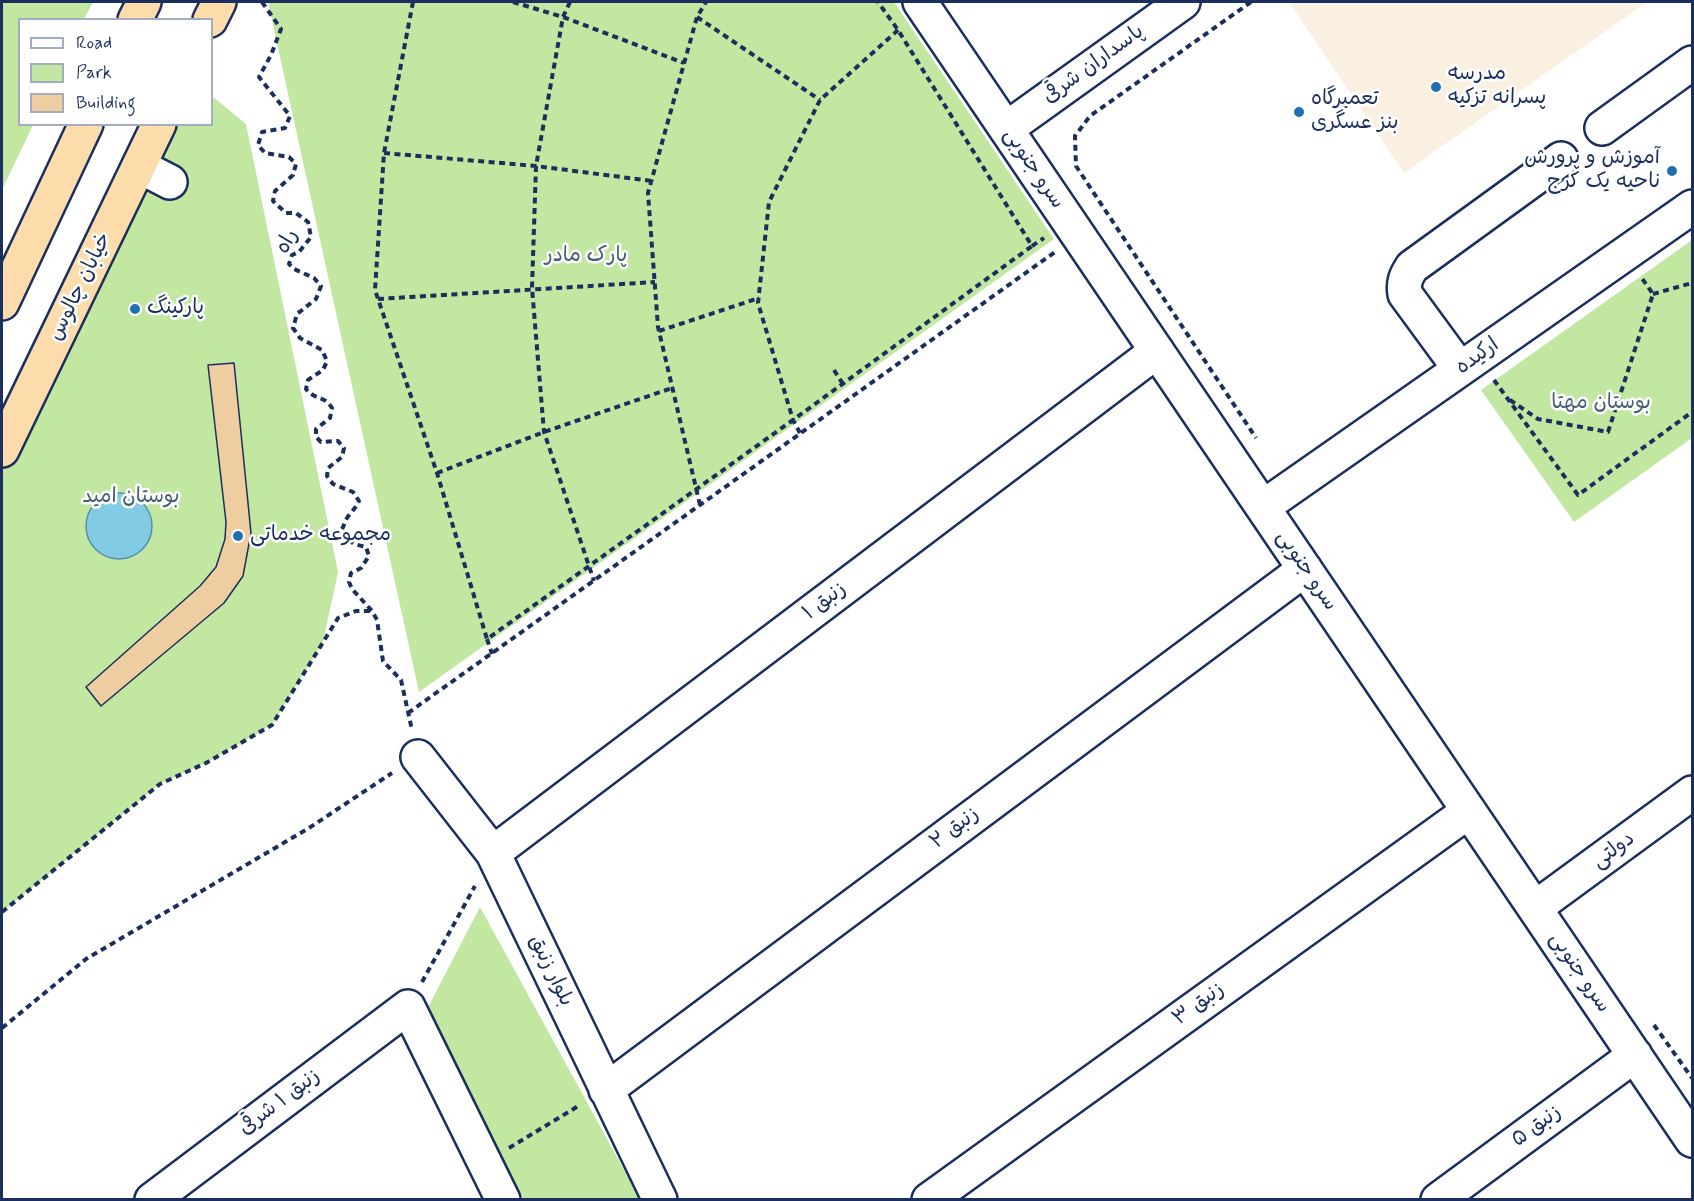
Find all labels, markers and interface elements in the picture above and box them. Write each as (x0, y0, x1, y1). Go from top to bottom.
legend (18, 18, 213, 126)
street label: پاسداران شرقی (1039, 20, 1149, 110)
text: Road (76, 31, 112, 55)
text: Park (76, 61, 112, 85)
place label: مدرسه پسرانه تزکیه (1448, 62, 1546, 112)
marker: مدرسه پسرانه تزکیه (1429, 80, 1443, 94)
place label: تعمیرگاه بنز عسگری (1311, 87, 1399, 137)
text: Building (76, 91, 136, 115)
marker: تعمیرگاه بنز عسگری (1292, 105, 1306, 119)
street label: سرو جنوبی (997, 124, 1069, 214)
place label: آموزش و پرورش ناحیه یک کرج (1524, 146, 1660, 196)
marker: آموزش و پرورش ناحیه یک کرج (1665, 164, 1679, 178)
street label: راه (271, 225, 305, 259)
street label: خیابان چالوس (44, 229, 118, 345)
park label: پارک مادر (545, 244, 627, 270)
place label: پارکینگ (147, 296, 204, 322)
marker: پارکینگ (128, 302, 142, 316)
street label: ارکیده (1451, 333, 1505, 381)
park label: بوستان مهتا (1551, 391, 1651, 417)
park label: بوستان امید (82, 485, 180, 511)
place label: مجموعه خدماتی (250, 523, 391, 549)
street label: سرو جنوبی (1270, 526, 1342, 616)
marker: مجموعه خدماتی (231, 529, 245, 543)
street label: زنبق ۱ (798, 577, 852, 627)
street label: زنبق ۲ (926, 802, 984, 856)
street label: دولتی (1588, 827, 1640, 875)
street label: سرو جنوبی (1543, 928, 1615, 1018)
street label: بلوار زنبق (522, 931, 578, 1011)
street label: زنبق ۳ (1168, 978, 1230, 1032)
street label: زنبق ۱ شرقی (234, 1064, 326, 1142)
street label: زنبق ۵ (1507, 1101, 1567, 1153)

